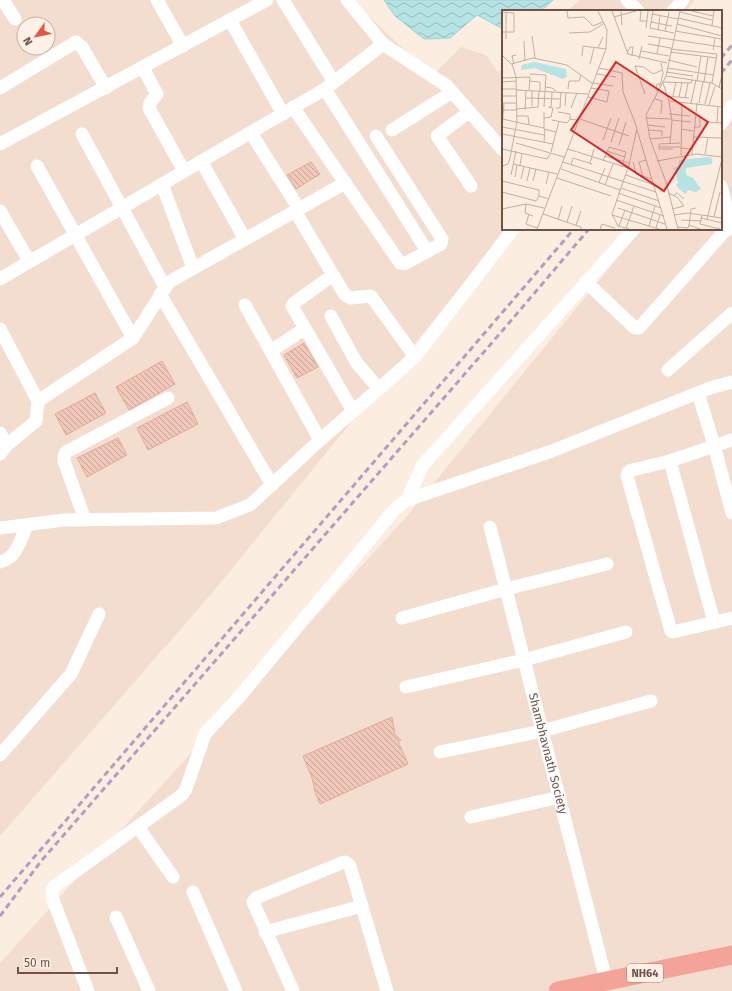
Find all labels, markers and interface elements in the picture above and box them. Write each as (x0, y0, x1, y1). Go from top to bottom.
inset map (502, 10, 722, 230)
north arrow (16, 16, 56, 56)
text: N (21, 35, 35, 48)
street label: Shambhavnath Society (526, 692, 570, 816)
scale bar (18, 949, 117, 975)
text: 50 m (24, 956, 50, 970)
road number: NH64 (627, 964, 663, 982)

